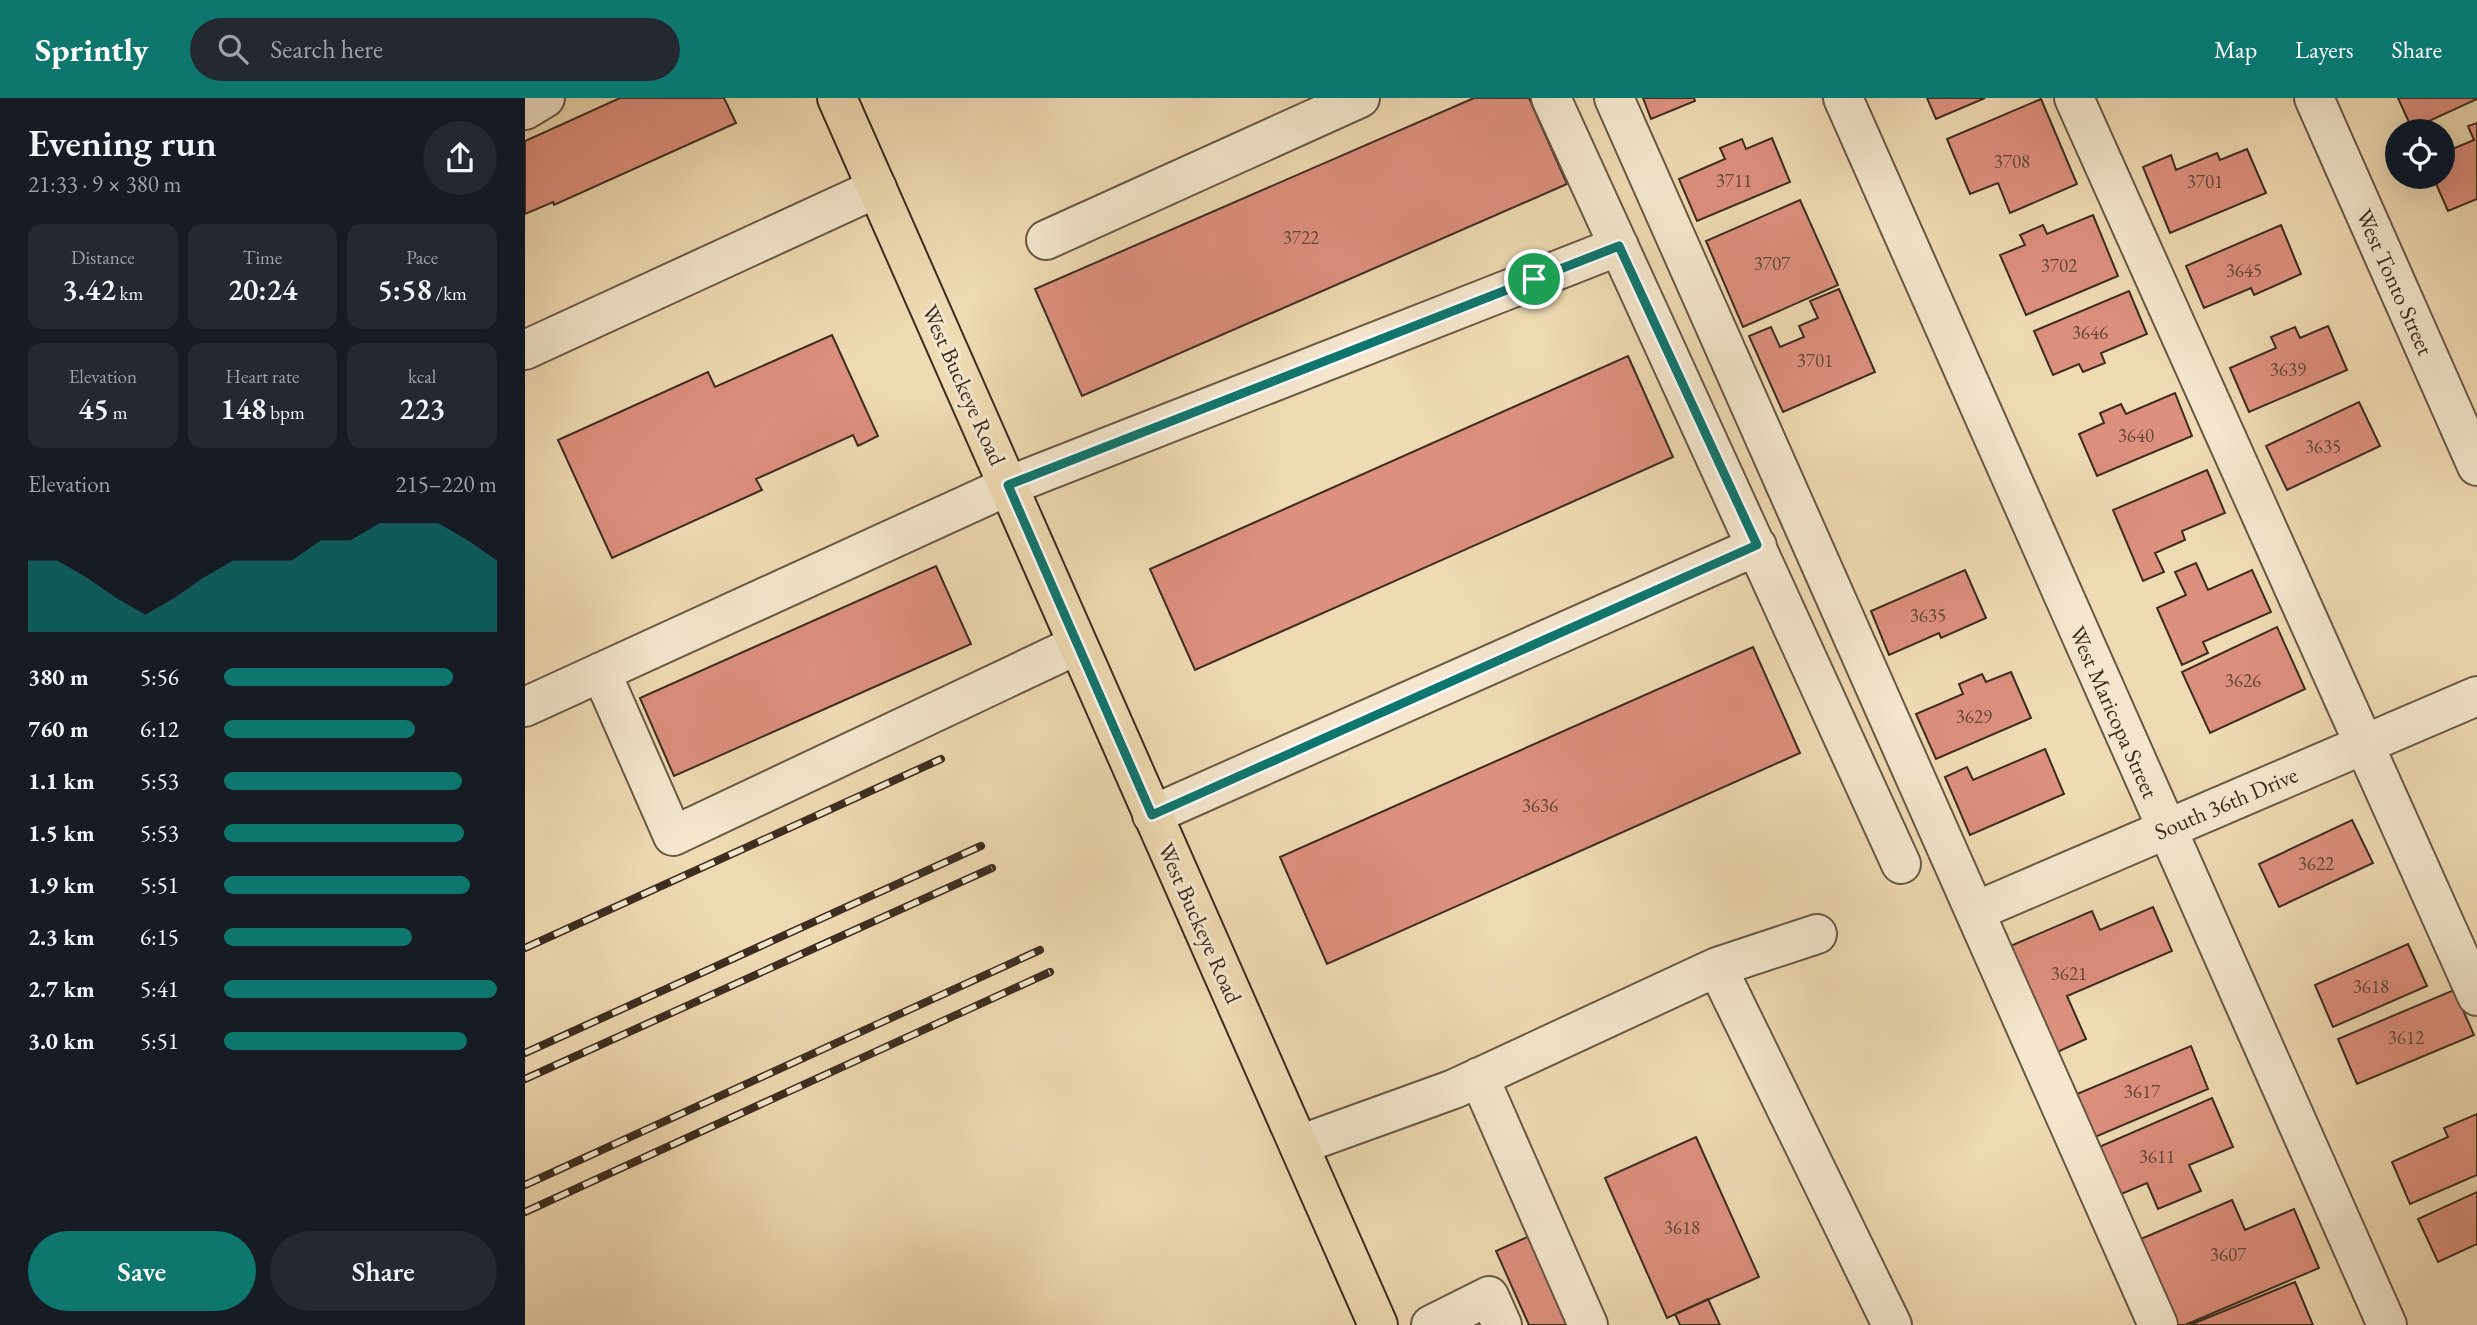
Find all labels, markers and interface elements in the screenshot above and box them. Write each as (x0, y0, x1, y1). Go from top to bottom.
search box (190, 18, 680, 81)
text: Sprintly (35, 28, 148, 71)
icon: search (214, 30, 252, 68)
text: Search here (270, 32, 383, 66)
text: Map (2214, 34, 2257, 65)
text: Layers (2295, 34, 2354, 65)
text: Share (2392, 34, 2442, 65)
text: Evening run (28, 118, 217, 167)
map controls (2385, 119, 2455, 189)
button: locate (2385, 119, 2455, 189)
button: share (423, 121, 497, 195)
house number: 3708 (1994, 149, 2030, 174)
house number: 3711 (1716, 168, 1752, 193)
text: 21:33 · 9 × 380 m (28, 169, 181, 199)
house number: 3701 (2187, 169, 2223, 194)
street label: West Tonto Street (2349, 204, 2441, 361)
house number: 3722 (1283, 225, 1319, 250)
text: Distance (71, 245, 135, 270)
text: Time (243, 245, 282, 270)
text: Pace (406, 245, 438, 270)
pin (1504, 249, 1564, 309)
house number: 3707 (1754, 251, 1791, 276)
house number: 3702 (2041, 253, 2077, 278)
house number: 3645 (2226, 258, 2262, 283)
icon: arrive (1515, 260, 1553, 298)
text: 3.42 (62, 270, 116, 309)
text: 20:24 (228, 270, 297, 309)
text: 5:58 (377, 270, 432, 309)
text: km (116, 281, 143, 306)
text: /km (432, 281, 467, 306)
street label: West Buckeye Road (915, 300, 1013, 470)
house number: 3646 (2072, 320, 2108, 345)
house number: 3701 (1797, 348, 1833, 373)
house number: 3639 (2270, 357, 2306, 382)
text: Elevation (69, 364, 137, 389)
text: Heart rate (226, 364, 299, 389)
text: kcal (408, 364, 436, 389)
text: 45 (78, 389, 109, 428)
text: 148 (220, 389, 266, 428)
text: 223 (399, 389, 445, 428)
text: m (109, 400, 128, 425)
text: bpm (266, 400, 305, 425)
house number: 3640 (2118, 423, 2154, 448)
house number: 3635 (2305, 434, 2341, 459)
text: Elevation (28, 469, 111, 499)
text: 215–220 m (396, 469, 497, 499)
house number: 3635 (1910, 603, 1946, 628)
street label: West Maricopa Street (2063, 621, 2166, 804)
text: 380 m (28, 662, 89, 692)
text: 5:56 (140, 662, 179, 692)
house number: 3626 (2225, 668, 2261, 693)
house number: 3629 (1956, 704, 1992, 729)
text: 760 m (28, 714, 89, 744)
text: 6:12 (140, 714, 179, 744)
street label: South 36th Drive (2150, 759, 2302, 847)
text: 1.1 km (28, 766, 95, 796)
text: 5:53 (140, 766, 179, 796)
house number: 3636 (1522, 793, 1558, 818)
text: 1.5 km (28, 818, 95, 848)
text: 5:53 (140, 818, 179, 848)
street label: West Buckeye Road (1151, 838, 1249, 1008)
house number: 3622 (2298, 851, 2334, 876)
text: 1.9 km (28, 870, 95, 900)
text: 5:51 (140, 870, 179, 900)
text: 2.3 km (28, 922, 95, 952)
text: 6:15 (140, 922, 179, 952)
house number: 3621 (2051, 961, 2087, 986)
text: 2.7 km (28, 974, 95, 1004)
text: 5:41 (140, 974, 179, 1004)
house number: 3618 (2353, 974, 2389, 999)
house number: 3612 (2388, 1025, 2424, 1050)
text: 3.0 km (28, 1026, 95, 1056)
text: 5:51 (140, 1026, 179, 1056)
house number: 3617 (2124, 1079, 2161, 1104)
house number: 3611 (2139, 1144, 2175, 1169)
house number: 3618 (1664, 1215, 1700, 1240)
button: Save (28, 1231, 256, 1311)
button: Share (270, 1231, 497, 1311)
house number: 3607 (2210, 1242, 2247, 1267)

